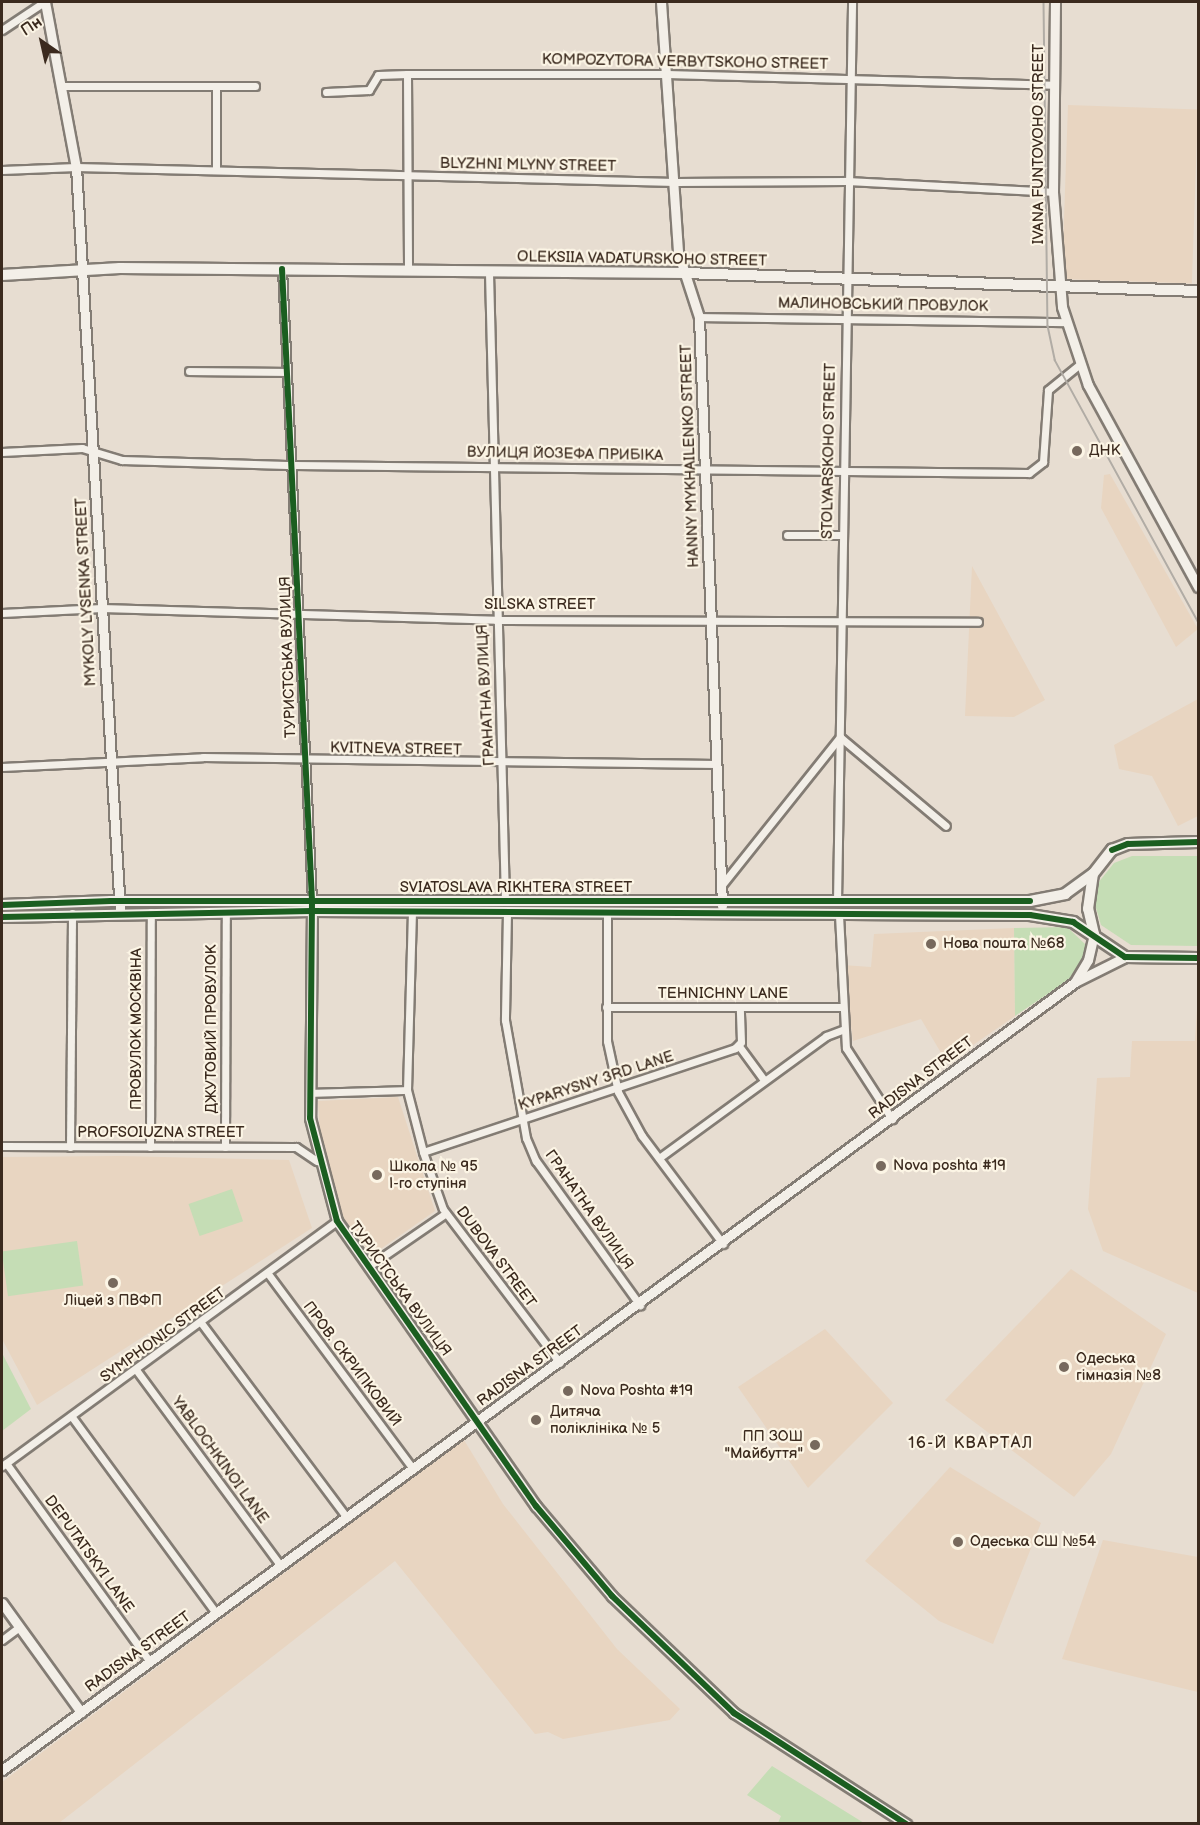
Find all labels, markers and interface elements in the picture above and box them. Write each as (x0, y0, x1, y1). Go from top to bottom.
north arrow (12, 12, 72, 72)
text: Пн (17, 13, 46, 41)
street label: IVANA FUNTOVOHO STREET (1030, 44, 1048, 244)
street label: KOMPOZYTORA VERBYTSKOHO STREET (541, 50, 829, 74)
street label: BLYZHNI MLYNY STREET (439, 154, 617, 176)
street label: OLEKSIIA VADATURSKOHO STREET (516, 248, 768, 270)
street label: МАЛИНОВСЬКИЙ ПРОВУЛОК (778, 294, 988, 316)
street label: HANNY MYKHAILENKO STREET (677, 344, 703, 568)
street label: STOLYARSKOHO STREET (818, 363, 840, 539)
place label: ДНК (1089, 442, 1120, 460)
street label: ВУЛИЦЯ ЙОЗЕФА ПРИБІКА (467, 443, 663, 465)
marker: ДНК (1070, 444, 1084, 458)
street label: MYKOLY LYSENKA STREET (72, 497, 100, 687)
street label: ТУРИСТСЬКА ВУЛИЦЯ (276, 576, 300, 738)
street label: SILSKA STREET (484, 596, 596, 614)
street label: ГРАНАТНА ВУЛИЦЯ (473, 624, 499, 766)
street label: KVITNEVA STREET (330, 739, 462, 759)
street label: SVIATOSLAVA RIKHTERA STREET (400, 879, 632, 897)
place label: Нова пошта №68 (943, 935, 1064, 953)
marker: Нова пошта №68 (924, 937, 938, 951)
street label: ДЖУТОВИЙ ПРОВУЛОК (203, 945, 221, 1113)
street label: ПРОВУЛОК МОСКВІНА (128, 948, 146, 1110)
street label: TEHNICHNY LANE (658, 985, 788, 1003)
street label: RADISNA STREET (865, 1033, 977, 1123)
street label: KYPARYSNY 3RD LANE (516, 1047, 676, 1115)
street label: PROFSOIUZNA STREET (77, 1124, 245, 1142)
street label: ГРАНАТНА ВУЛИЦЯ (541, 1147, 637, 1273)
place label: Школа № 95 І-го ступіня (389, 1157, 478, 1192)
place label: Nova poshta #19 (893, 1157, 1006, 1175)
marker: Nova poshta #19 (874, 1159, 888, 1173)
marker: Школа № 95 І-го ступіня (370, 1168, 384, 1182)
street label: DUBOVA STREET (452, 1203, 540, 1311)
street label: ТУРИСТСЬКА ВУЛИЦЯ (345, 1218, 455, 1360)
marker: Ліцей з ПВФП (106, 1276, 120, 1290)
street label: SYMPHONIC STREET (97, 1284, 229, 1386)
place label: Ліцей з ПВФП (64, 1292, 162, 1310)
street label: ПРОВ. СКРИПКОВИЙ (299, 1298, 405, 1430)
street label: RADISNA STREET (474, 1322, 586, 1410)
place label: Одеська гімназія №8 (1076, 1349, 1161, 1384)
marker: Одеська гімназія №8 (1057, 1360, 1071, 1374)
place label: Nova Poshta #19 (580, 1382, 693, 1400)
marker: Nova Poshta #19 (561, 1384, 575, 1398)
street label: YABLOCHKINOI LANE (168, 1393, 272, 1527)
place label: Дитяча поліклініка № 5 (550, 1402, 660, 1437)
marker: Дитяча поліклініка № 5 (527, 1411, 545, 1429)
place label: ПП ЗОШ "Майбуття" (724, 1427, 803, 1462)
district label: 16-Й КВАРТАЛ (908, 1434, 1034, 1454)
marker: ПП ЗОШ "Майбуття" (808, 1438, 822, 1452)
street label: DEPUTATSKYI LANE (40, 1492, 138, 1616)
place label: Одеська СШ №54 (970, 1533, 1096, 1551)
marker: Одеська СШ №54 (951, 1535, 965, 1549)
street label: RADISNA STREET (82, 1608, 194, 1696)

